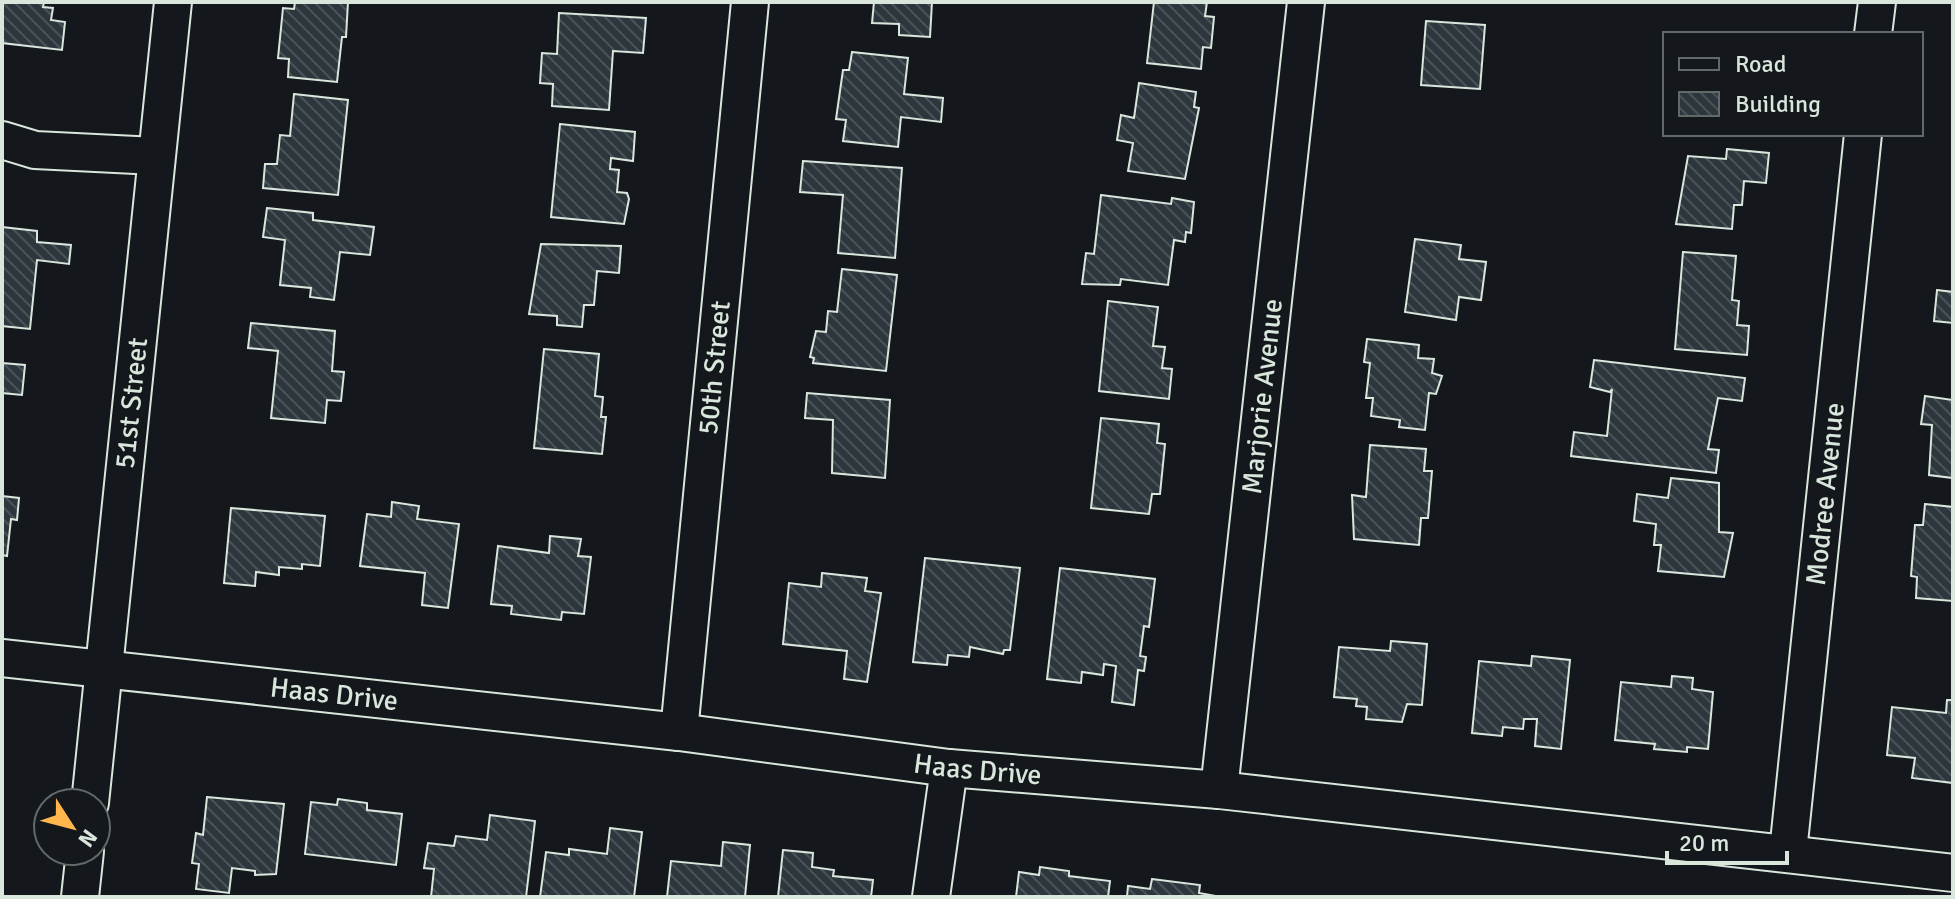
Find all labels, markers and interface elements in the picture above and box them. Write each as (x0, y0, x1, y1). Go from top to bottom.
legend (1663, 32, 1923, 136)
text: Road (1735, 49, 1786, 79)
text: Building (1735, 89, 1821, 119)
street label: Marjorie Avenue (1235, 297, 1290, 496)
street label: 50th Street (691, 299, 738, 436)
street label: 51st Street (108, 336, 155, 470)
street label: Modree Avenue (1799, 401, 1852, 587)
street label: Haas Drive (268, 670, 400, 718)
street label: Haas Drive (911, 746, 1043, 792)
north arrow (32, 787, 112, 867)
scale bar (1667, 815, 1787, 865)
text: N (72, 824, 103, 853)
text: 20 m (1679, 828, 1729, 858)

